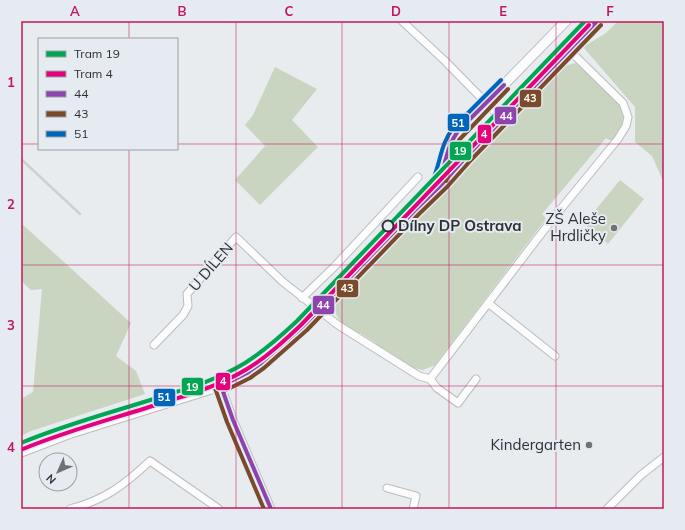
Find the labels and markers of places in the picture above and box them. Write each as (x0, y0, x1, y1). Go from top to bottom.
place label: ZŠ Aleše Hrdličky (546, 209, 606, 245)
place label: Dílny DP Ostrava (398, 216, 522, 235)
marker: Dílny DP Ostrava (381, 219, 395, 233)
marker: ZŠ Aleše Hrdličky (609, 223, 619, 233)
place label: Kindergarten (491, 435, 581, 454)
marker: Kindergarten (584, 440, 594, 450)

